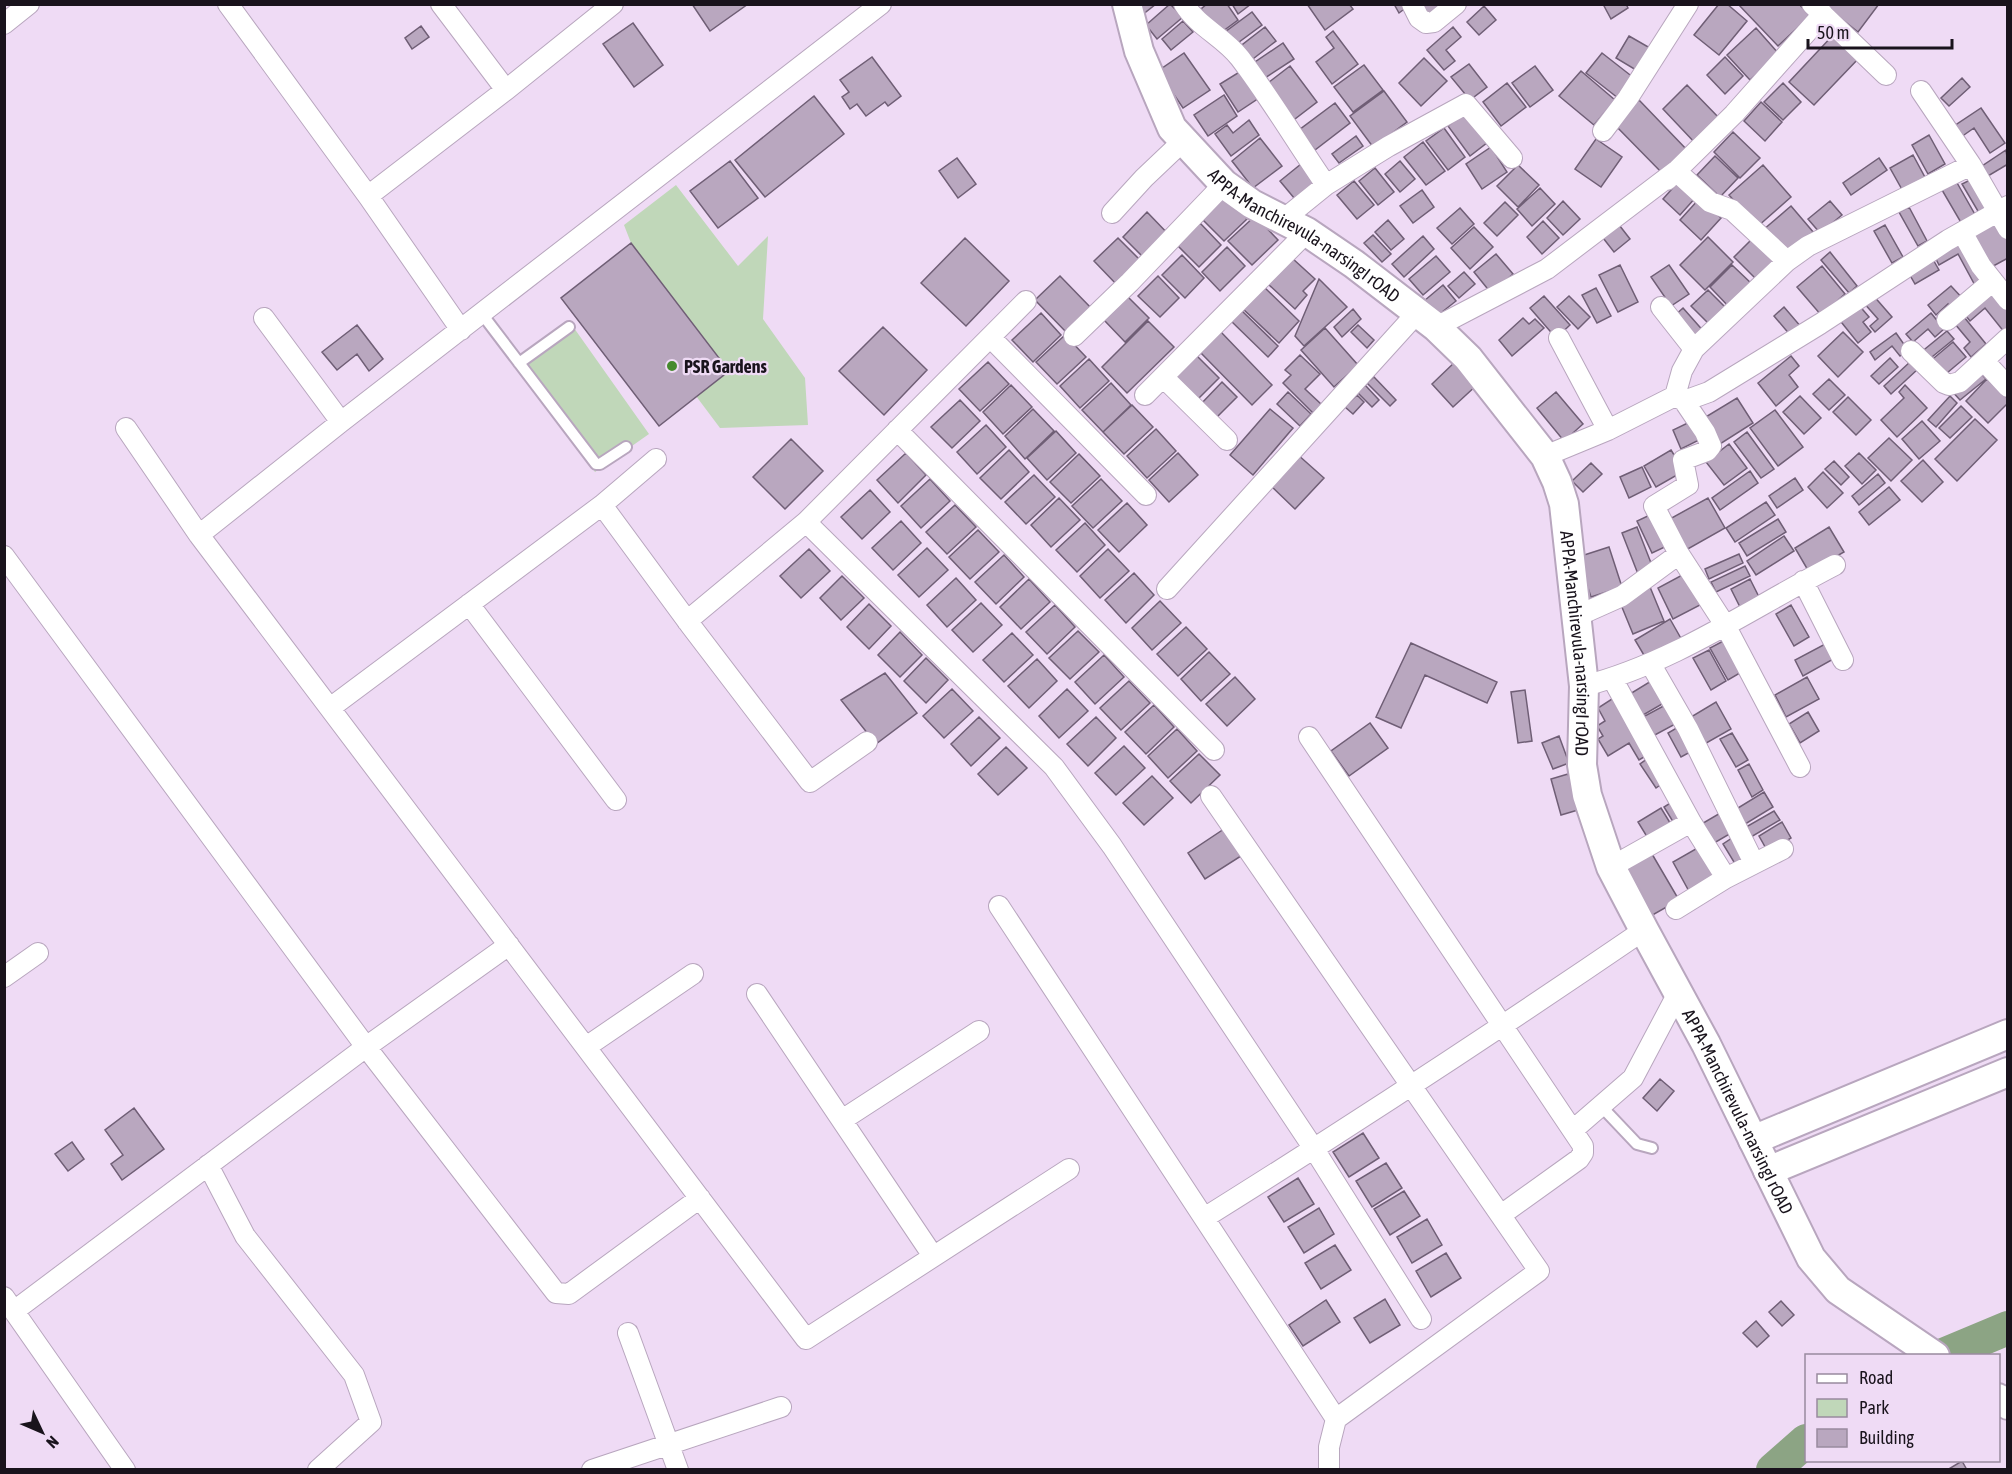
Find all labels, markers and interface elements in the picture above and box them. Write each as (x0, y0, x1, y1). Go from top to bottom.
scale bar (1808, 12, 1952, 50)
text: 50 m (1817, 22, 1849, 43)
street label: APPA-Manchirevula-narsingI rOAD (1204, 164, 1404, 306)
place label: PSR Gardens (684, 356, 767, 377)
marker: PSR Gardens (665, 359, 679, 373)
street label: APPA-Manchirevula-narsingI rOAD (1557, 530, 1595, 756)
street label: APPA-Manchirevula-narsingI rOAD (1678, 1005, 1798, 1217)
legend (1805, 1354, 2000, 1462)
text: Road (1859, 1367, 1893, 1388)
text: Park (1859, 1397, 1889, 1418)
north arrow (12, 1402, 72, 1462)
text: Building (1859, 1427, 1914, 1448)
text: N (43, 1433, 63, 1452)

